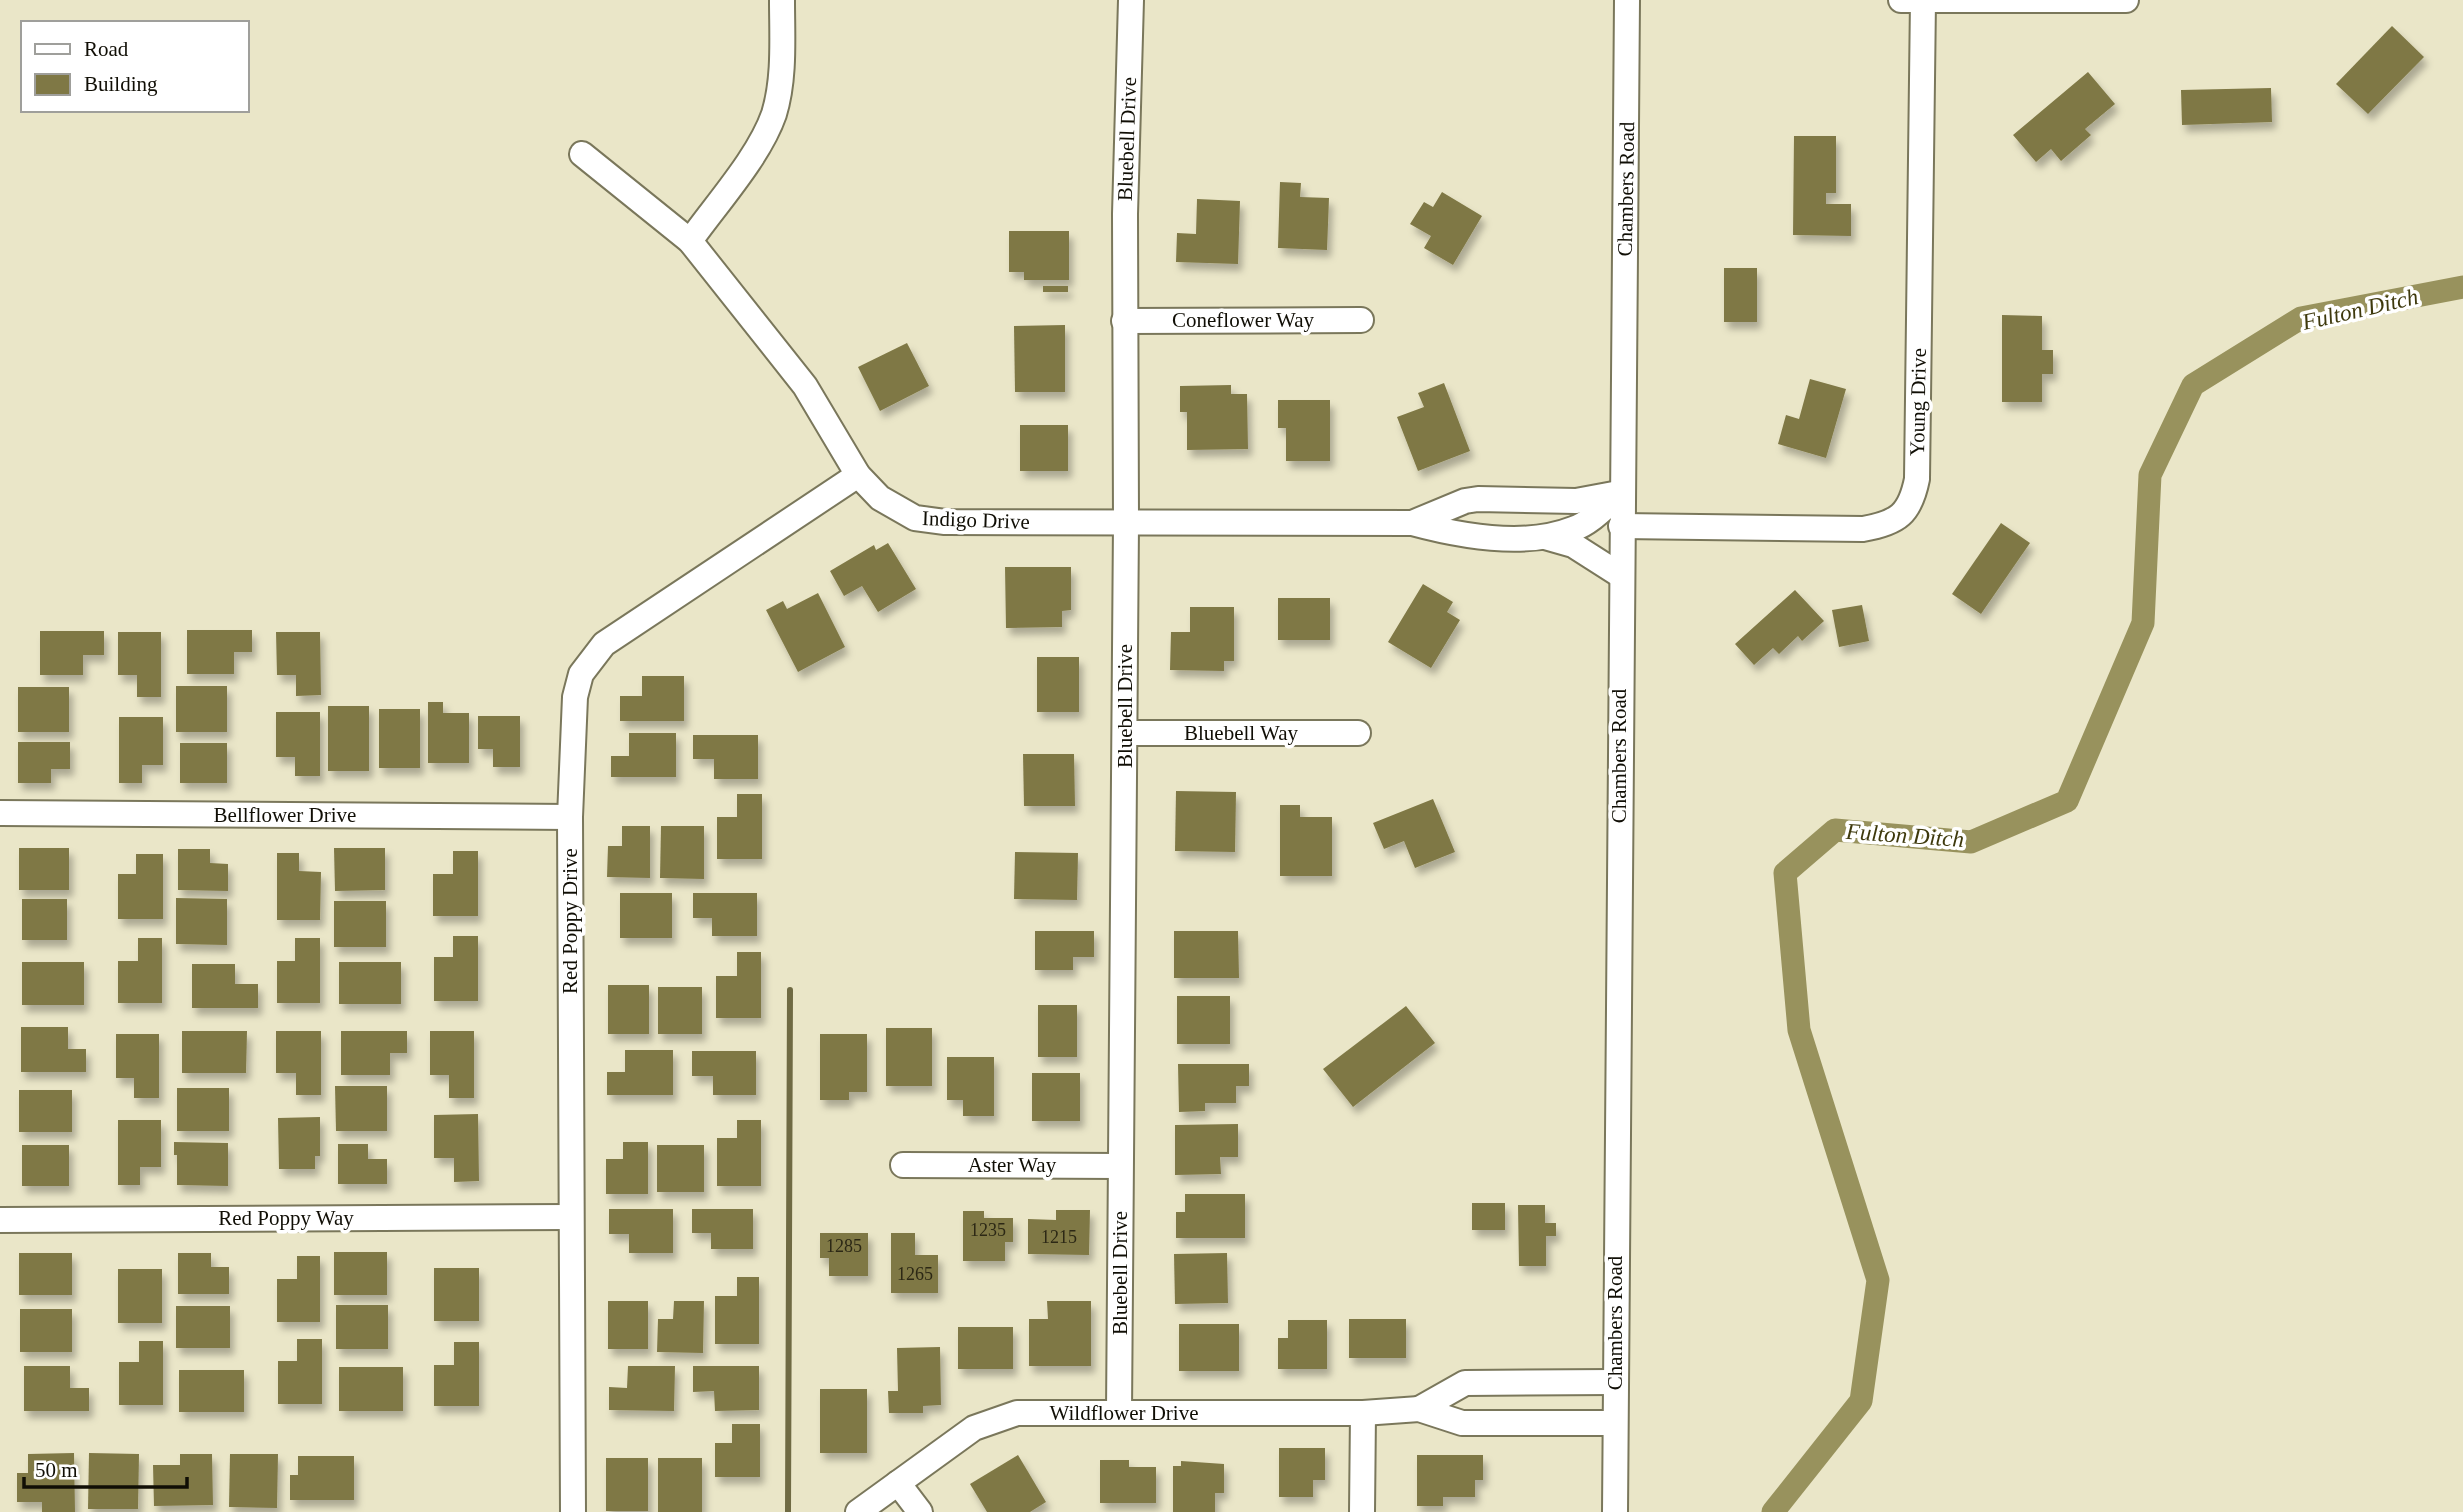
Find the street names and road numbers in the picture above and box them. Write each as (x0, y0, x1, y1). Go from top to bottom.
street label: Bluebell Drive (1113, 77, 1141, 201)
street label: Chambers Road (1613, 121, 1639, 257)
street label: Coneflower Way (1172, 308, 1314, 332)
street label: Young Drive (1905, 348, 1931, 456)
street label: Indigo Drive (922, 506, 1030, 534)
street label: Bluebell Drive (1113, 644, 1137, 768)
street label: Chambers Road (1607, 688, 1631, 823)
street label: Bluebell Way (1184, 721, 1298, 745)
street label: Bellflower Drive (214, 803, 356, 827)
street label: Red Poppy Drive (558, 848, 582, 994)
street label: Aster Way (968, 1153, 1057, 1177)
street label: Red Poppy Way (218, 1206, 354, 1230)
street label: Bluebell Drive (1108, 1211, 1132, 1335)
street label: Chambers Road (1603, 1255, 1627, 1390)
street label: Wildflower Drive (1049, 1401, 1199, 1425)

